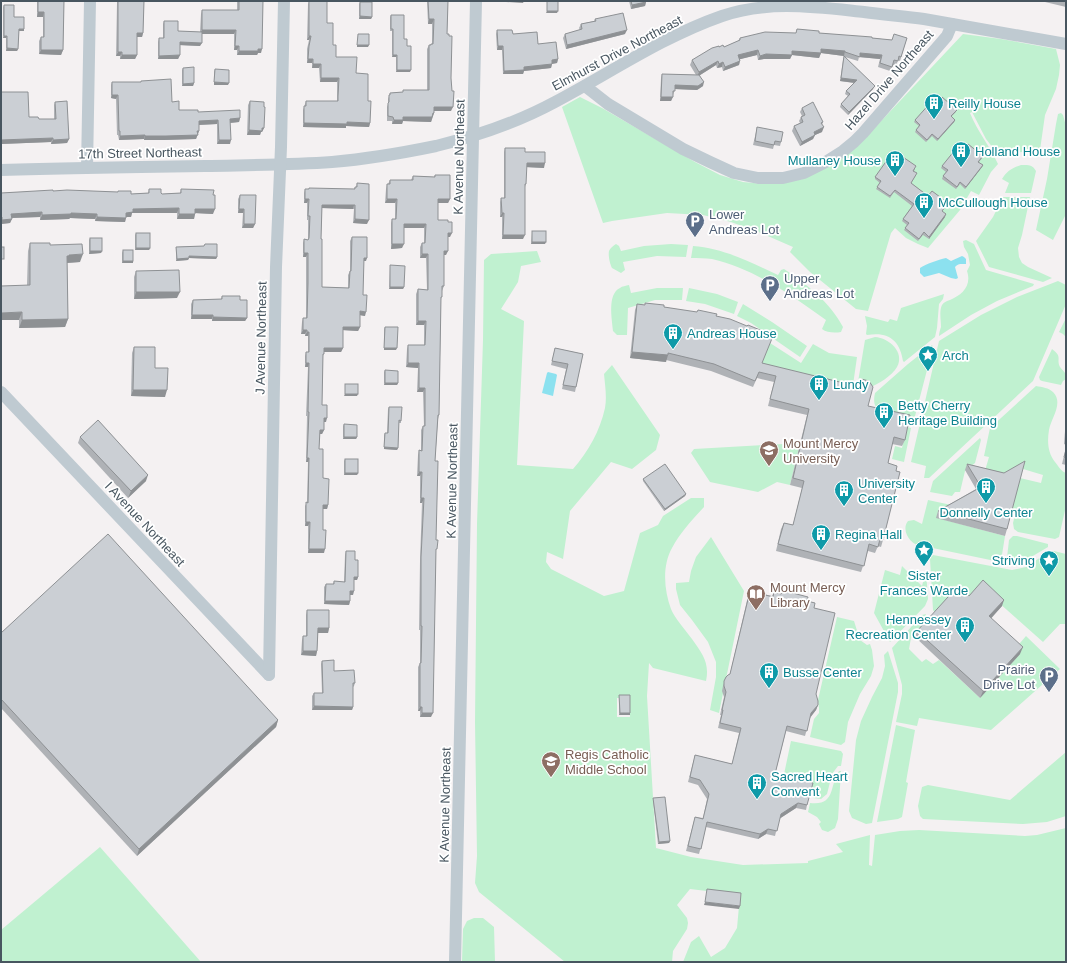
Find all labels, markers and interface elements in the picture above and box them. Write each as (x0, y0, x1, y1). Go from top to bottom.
street label: Elmhurst Drive Northeast (549, 12, 685, 94)
street label: Hazel Drive Northeast (842, 27, 937, 133)
building icon: Reilly House (923, 92, 945, 120)
place label: Reilly House (948, 96, 1021, 111)
street label: K Avenue Northeast (450, 99, 468, 215)
building icon: Holland House (950, 140, 972, 168)
street label: 17th Street Northeast (78, 144, 202, 162)
place label: Holland House (975, 144, 1060, 159)
building icon: Mullaney House (884, 149, 906, 177)
place label: Mullaney House (788, 153, 881, 168)
building icon: McCullough House (913, 191, 935, 219)
place label: McCullough House (938, 195, 1048, 210)
place label: Lower Andreas Lot (709, 207, 779, 237)
parking icon: Lower Andreas Lot (684, 210, 706, 238)
place label: Upper Andreas Lot (784, 271, 854, 301)
parking icon: Upper Andreas Lot (759, 274, 781, 302)
street label: J Avenue Northeast (253, 281, 269, 395)
building icon: Andreas House (662, 322, 684, 350)
place label: Andreas House (687, 326, 777, 341)
place icon: Arch (917, 344, 939, 372)
place label: Arch (942, 348, 969, 363)
building icon: Lundy (808, 373, 830, 401)
place label: Lundy (833, 377, 869, 392)
place label: Betty Cherry Heritage Building (898, 398, 997, 428)
building icon: Betty Cherry Heritage Building (873, 401, 895, 429)
street label: K Avenue Northeast (443, 423, 461, 539)
place label: Mount Mercy University (783, 436, 859, 466)
school or university icon: Mount Mercy University (758, 439, 780, 467)
place label: University Center (858, 476, 916, 506)
building icon: Donnelly Center (975, 476, 997, 504)
street label: I Avenue Northeast (102, 479, 188, 570)
building icon: University Center (833, 479, 855, 507)
place label: Donnelly Center (939, 505, 1033, 520)
building icon: Regina Hall (810, 523, 832, 551)
place label: Regina Hall (835, 527, 902, 542)
place icon: Sister Frances Warde (913, 539, 935, 567)
place icon: Striving (1038, 549, 1060, 577)
place label: Striving (992, 553, 1035, 568)
place label: Sister Frances Warde (880, 568, 968, 598)
place label: Mount Mercy Library (770, 580, 846, 610)
library icon: Mount Mercy Library (745, 583, 767, 611)
place label: Hennessey Recreation Center (846, 612, 952, 642)
building icon: Hennessey Recreation Center (954, 615, 976, 643)
building icon: Busse Center (758, 661, 780, 689)
place label: Prairie Drive Lot (983, 662, 1035, 692)
place label: Busse Center (783, 665, 862, 680)
parking icon: Prairie Drive Lot (1038, 665, 1060, 693)
street label: K Avenue Northeast (436, 747, 454, 863)
place label: Regis Catholic Middle School (565, 747, 649, 777)
school or university icon: Regis Catholic Middle School (540, 750, 562, 778)
place label: Sacred Heart Convent (771, 769, 848, 799)
building icon: Sacred Heart Convent (746, 772, 768, 800)

